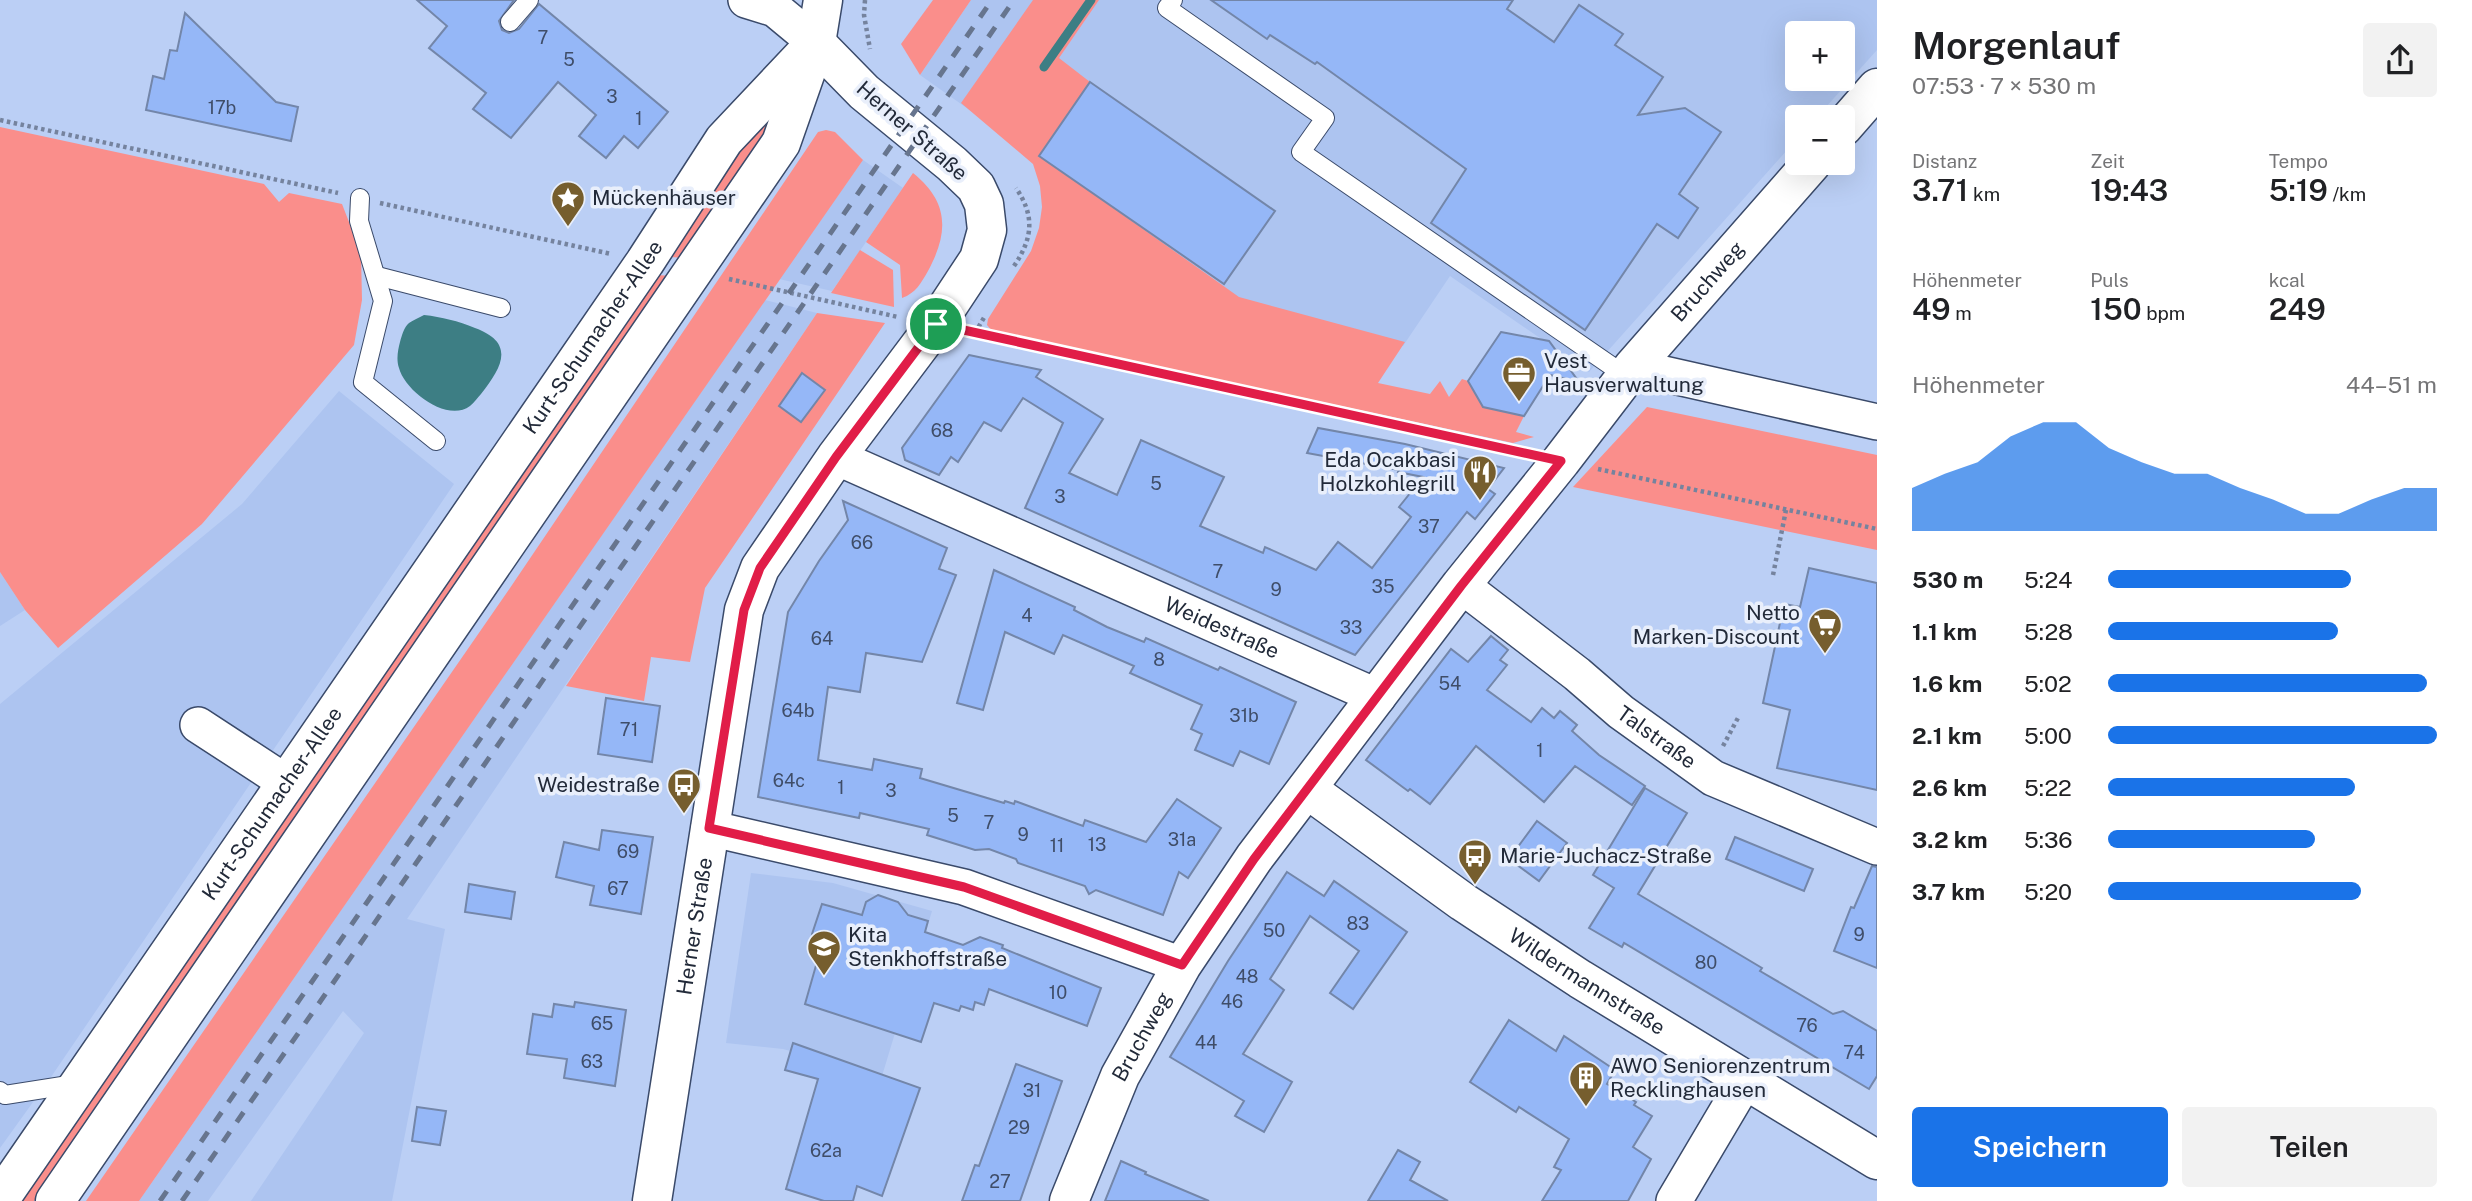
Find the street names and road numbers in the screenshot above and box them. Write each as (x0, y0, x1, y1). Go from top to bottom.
street label: Herner Straße (852, 76, 973, 186)
street label: Kurt-Schumacher-Allee (517, 236, 668, 439)
street label: Bruchweg (1666, 236, 1749, 327)
street label: Weidestraße (1161, 591, 1283, 664)
street label: Talstraße (1612, 700, 1701, 774)
street label: Kurt-Schumacher-Allee (196, 702, 347, 905)
street label: Herner Straße (671, 856, 717, 997)
street label: Wildermannstraße (1504, 923, 1670, 1040)
street label: Bruchweg (1107, 987, 1176, 1086)

